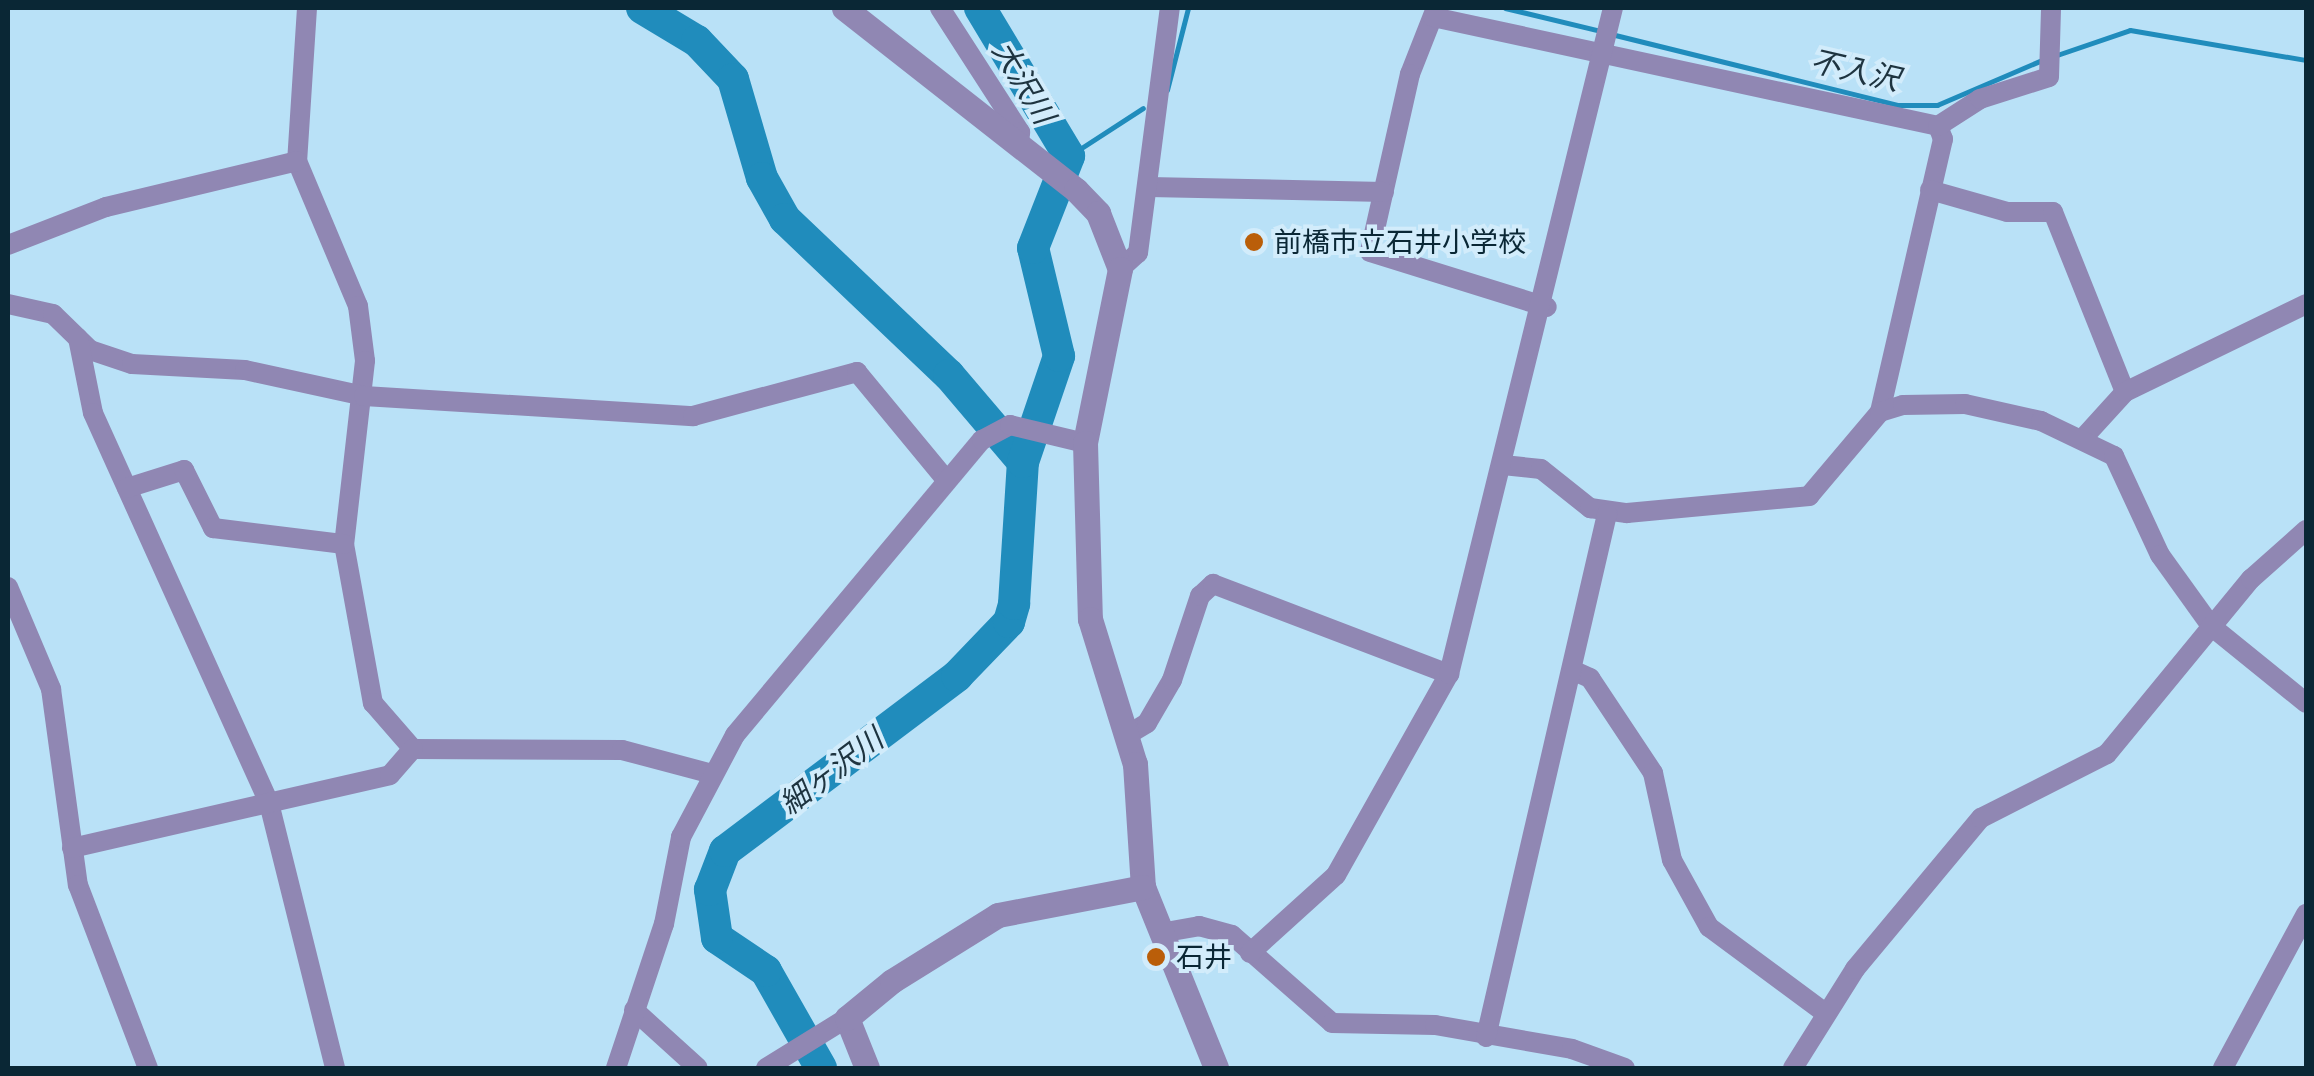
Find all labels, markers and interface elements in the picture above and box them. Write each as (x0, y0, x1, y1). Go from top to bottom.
water label: 大沢川 (985, 34, 1063, 130)
water label: 不入沢 (1807, 42, 1903, 98)
place label: 前橋市立石井小学校 (1274, 225, 1526, 259)
marker: 前橋市立石井小学校 (1243, 231, 1265, 253)
water label: 細ヶ沢川 (772, 721, 890, 821)
place label: 石井 (1176, 940, 1232, 974)
marker: 石井 (1145, 946, 1167, 968)

